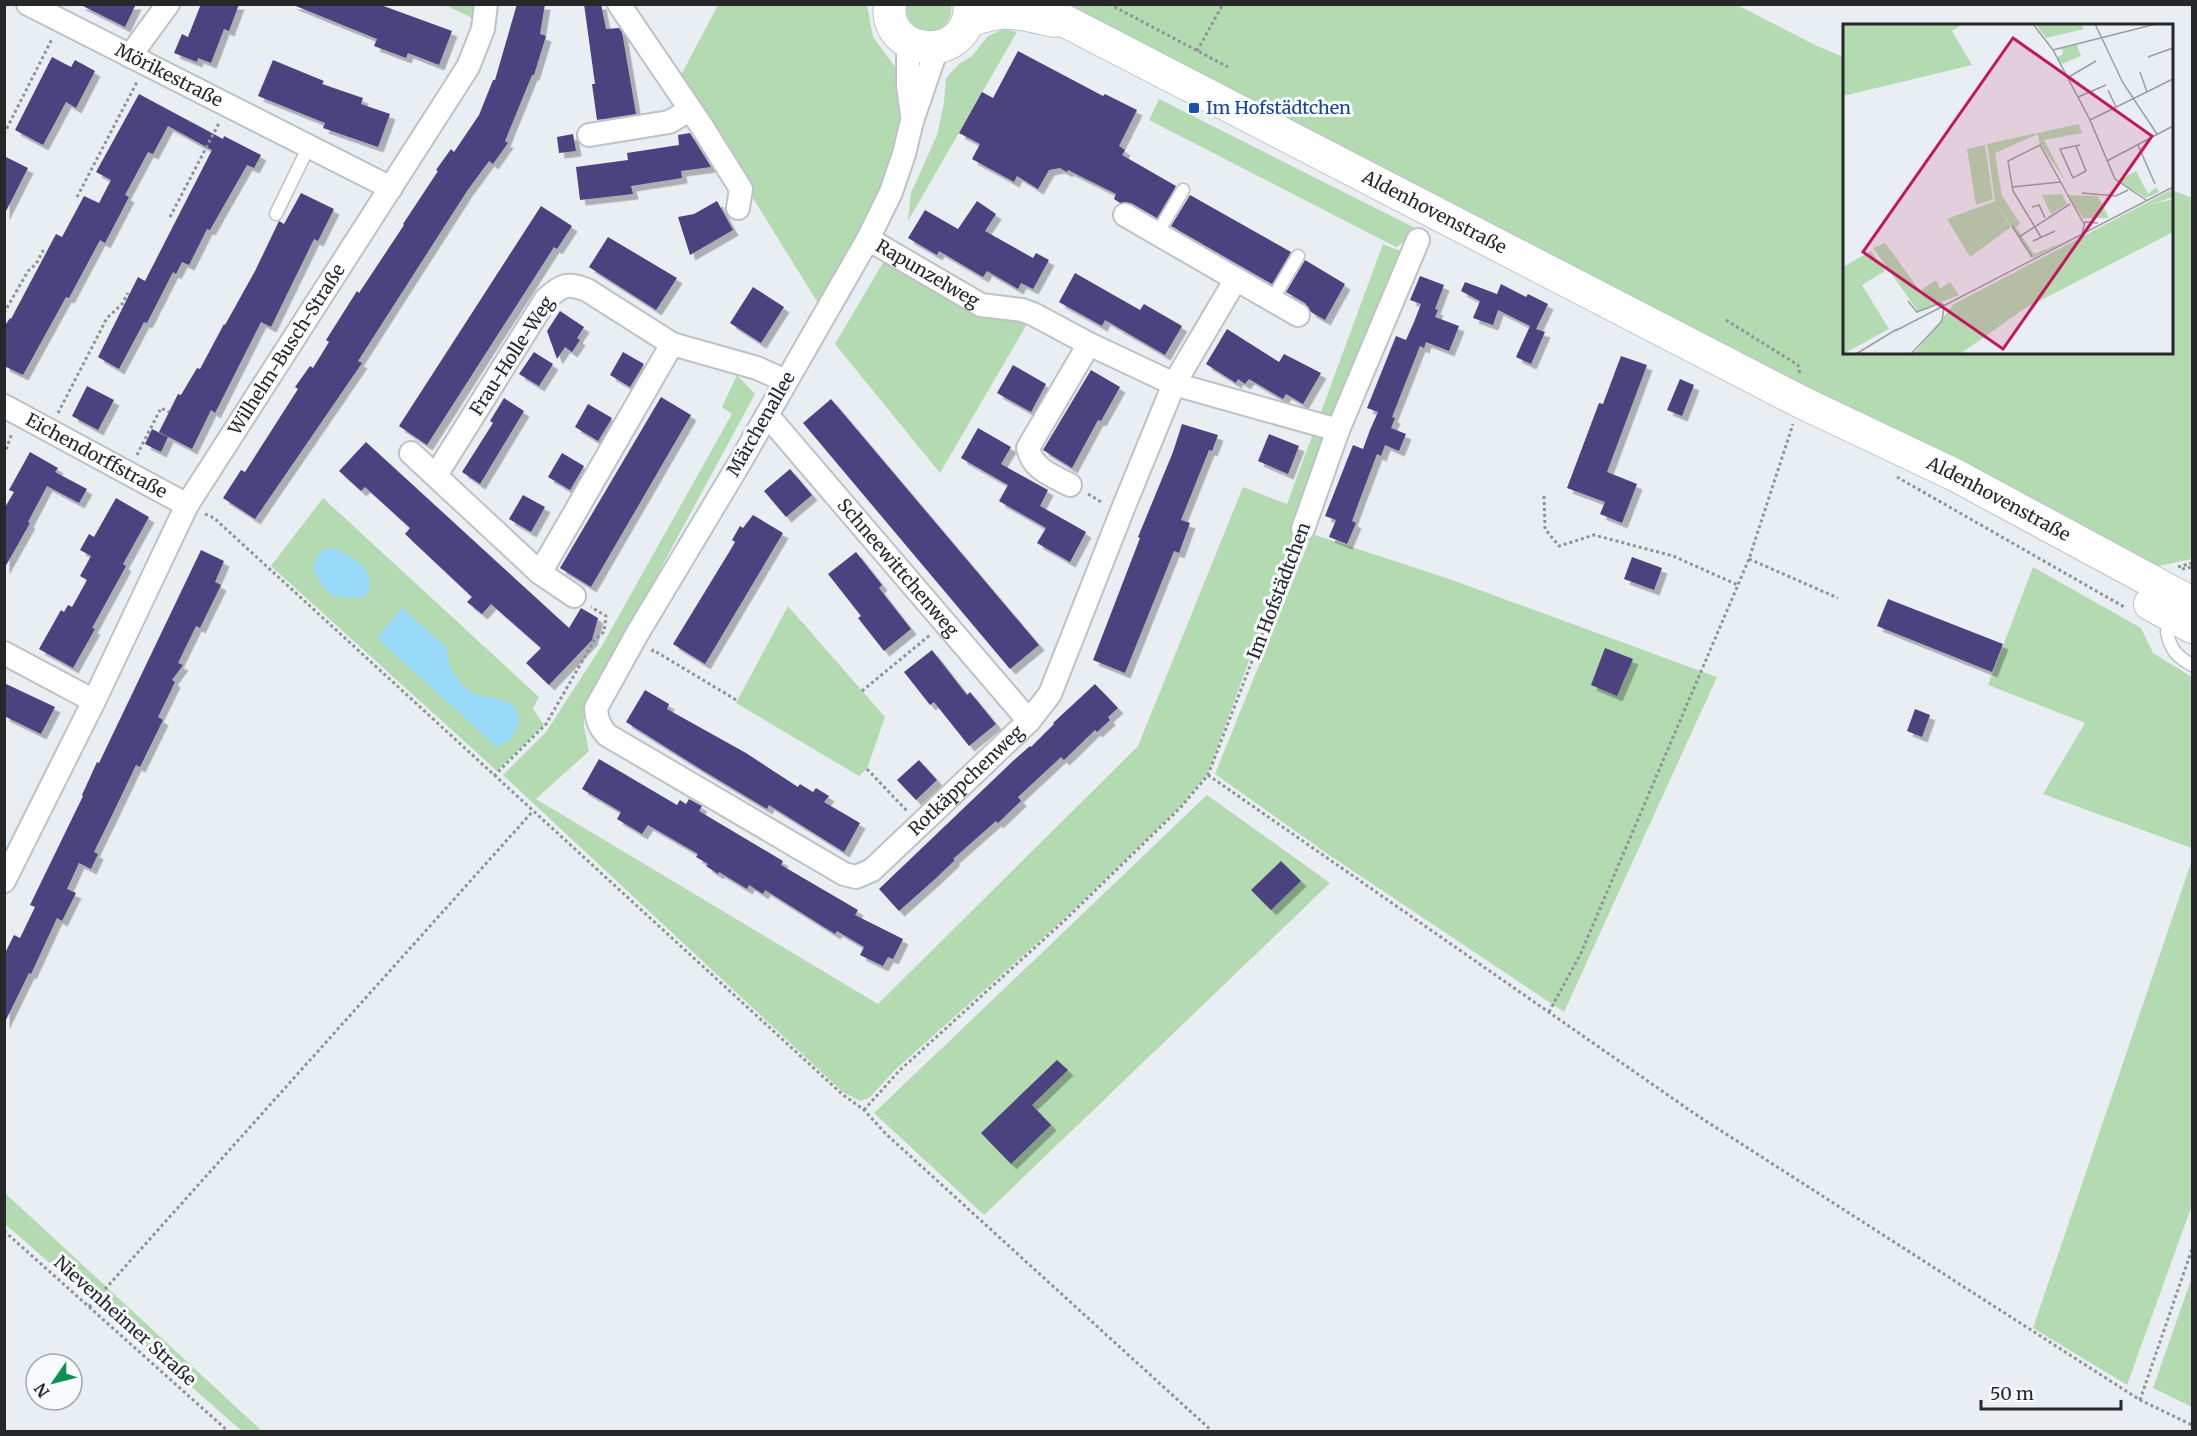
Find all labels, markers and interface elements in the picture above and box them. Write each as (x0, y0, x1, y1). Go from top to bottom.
inset map (1843, 24, 2173, 354)
street label: Mörikestraße (112, 38, 227, 112)
place label: Im Hofstädtchen (1206, 96, 1351, 119)
marker: Im Hofstädtchen (1187, 101, 1201, 115)
street label: Aldenhovenstraße (1358, 164, 1511, 259)
street label: Rapunzelweg (872, 234, 984, 313)
street label: Wilhelm-Busch-Straße (222, 259, 350, 440)
street label: Frau-Holle-Weg (464, 292, 559, 420)
street label: Märchenallee (721, 367, 800, 480)
street label: Eichendorffstraße (22, 408, 171, 503)
street label: Aldenhovenstraße (1922, 451, 2075, 546)
street label: Schneewittchenweg (832, 493, 964, 641)
street label: Im Hofstädtchen (1242, 519, 1315, 663)
street label: Rotkäppchenweg (903, 720, 1028, 840)
street label: Nievenheimer Straße (49, 1251, 201, 1391)
north arrow (24, 1352, 84, 1412)
scale bar (1981, 1373, 2120, 1411)
text: N (30, 1379, 54, 1402)
text: 50 m (1990, 1382, 2034, 1405)

